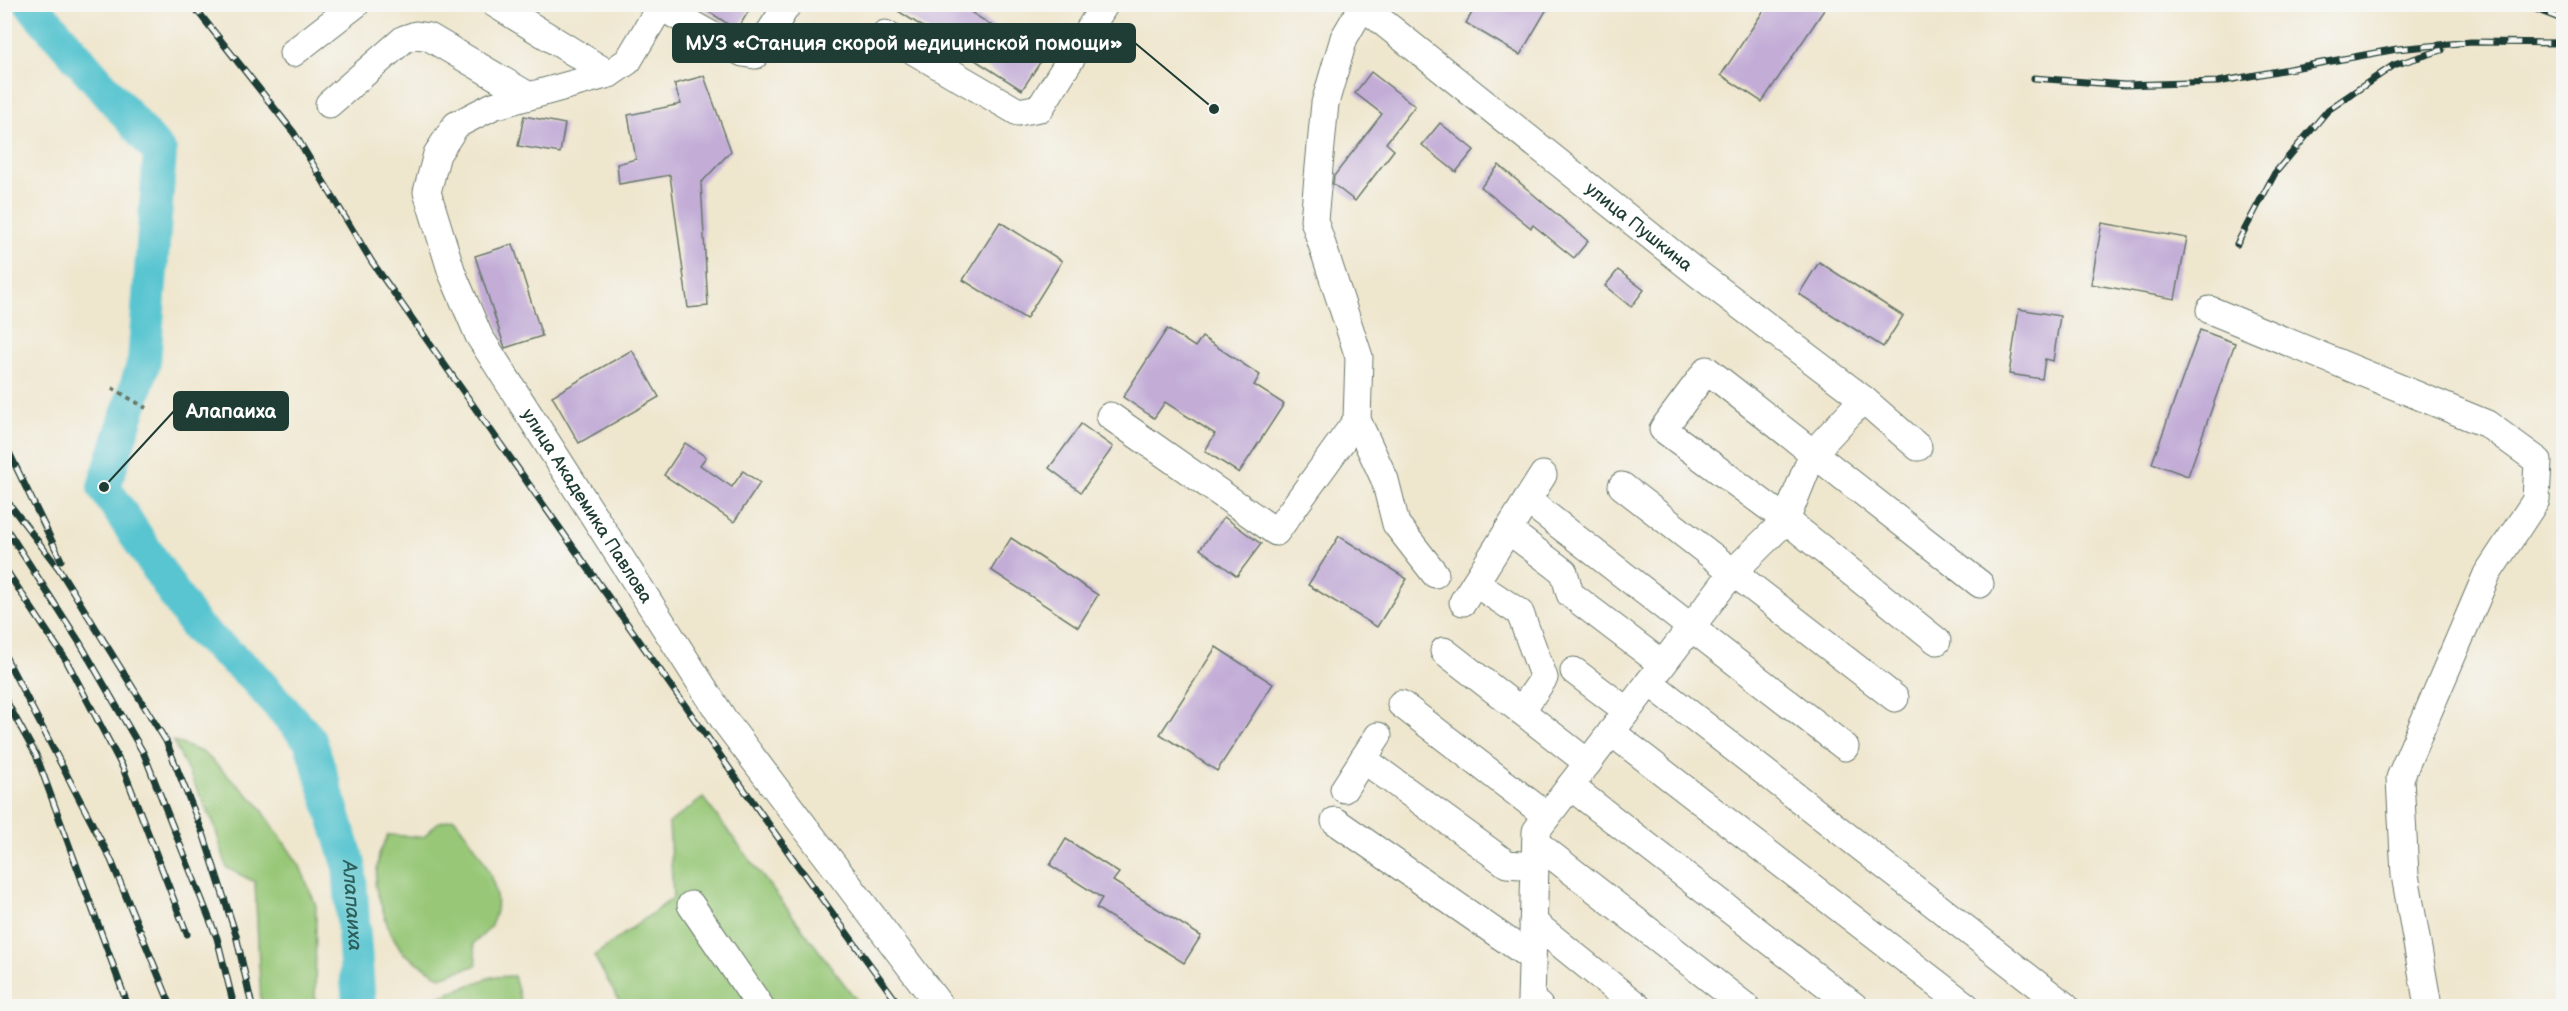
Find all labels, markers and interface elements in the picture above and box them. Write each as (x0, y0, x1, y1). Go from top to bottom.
callout: МУЗ «Станция скорой медицинской помощи» (673, 24, 1135, 62)
text: МУЗ «Станция скорой медицинской помощи» (685, 32, 1123, 56)
street label: улица Пушкина (1581, 178, 1697, 276)
callout: Алапаиха (174, 392, 288, 430)
text: Алапаиха (185, 400, 277, 424)
street label: улица Академика Павлова (518, 405, 657, 607)
water label: Алапаиха (337, 858, 367, 952)

